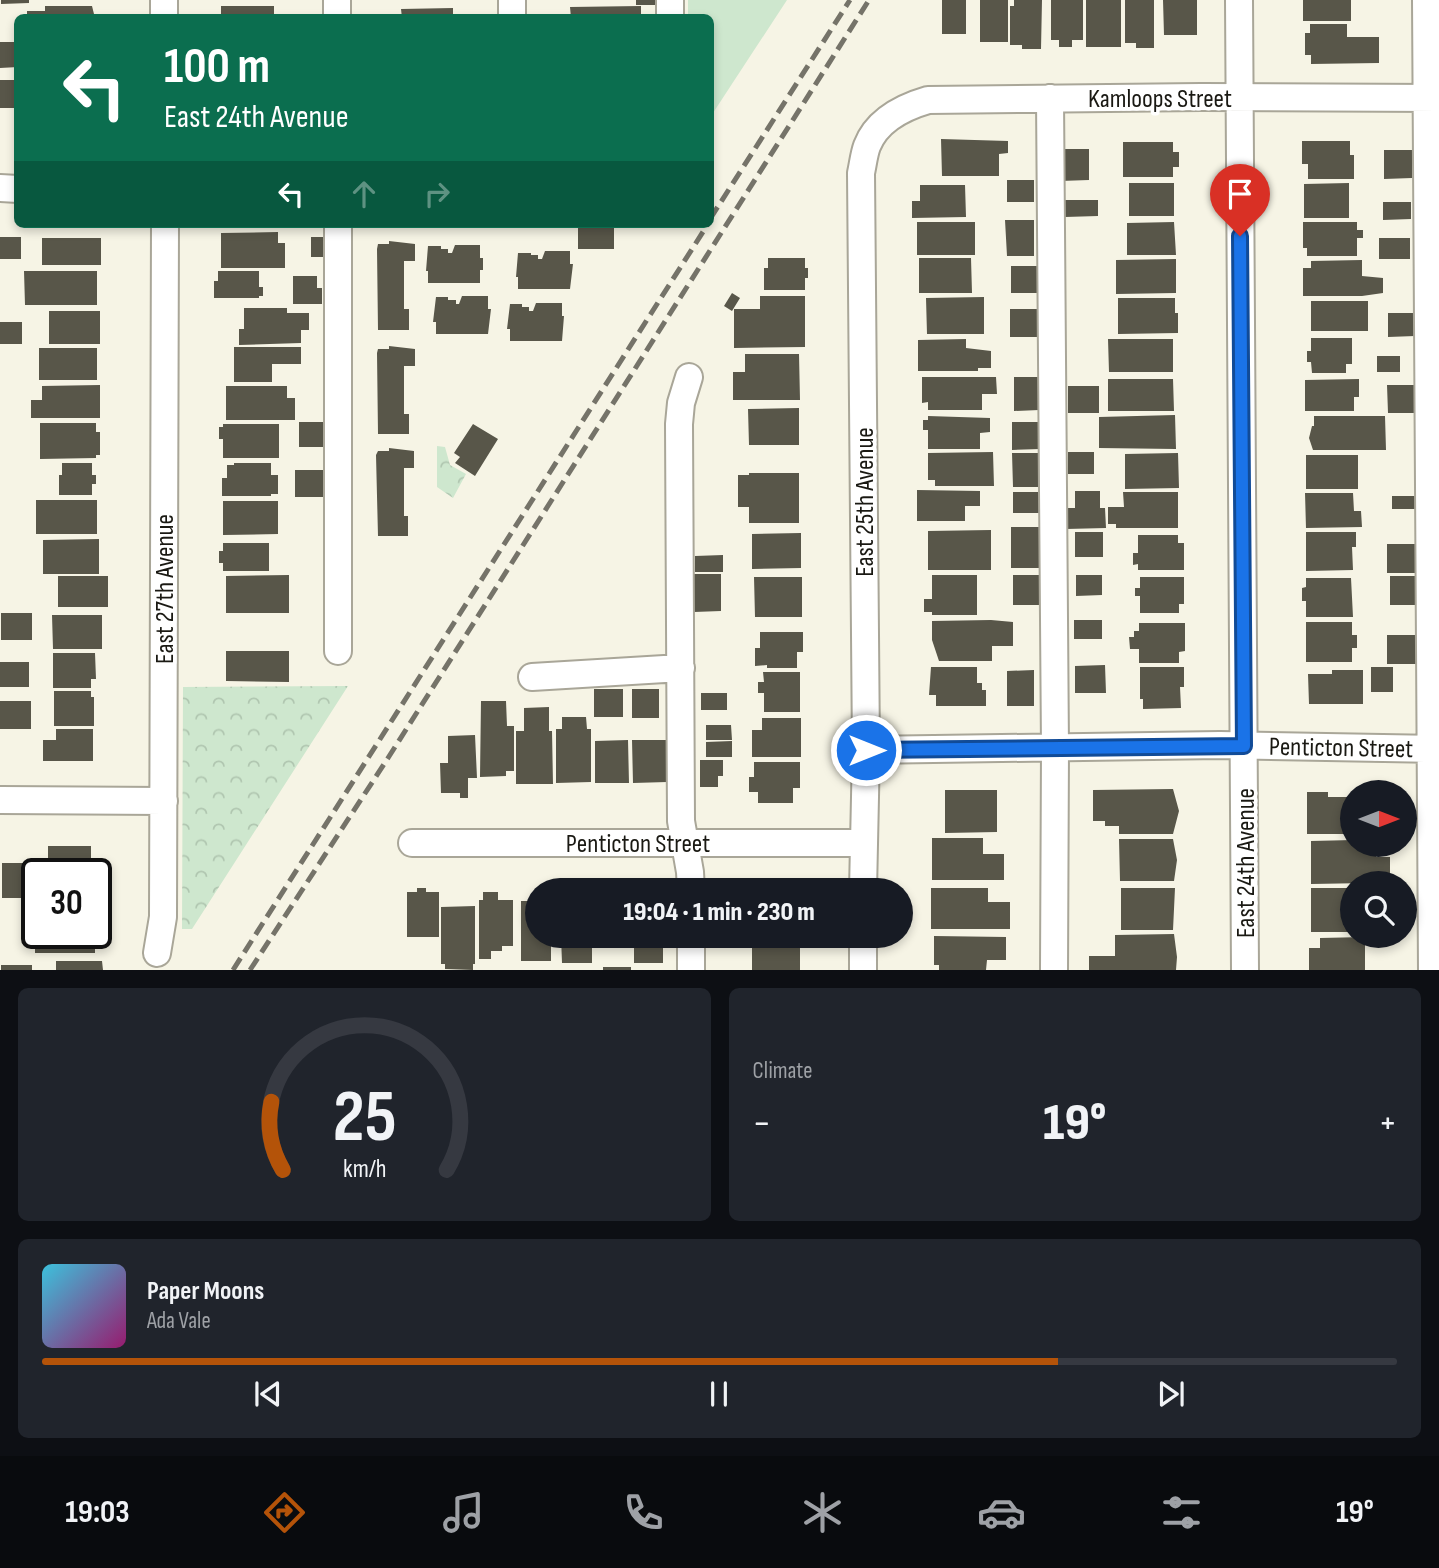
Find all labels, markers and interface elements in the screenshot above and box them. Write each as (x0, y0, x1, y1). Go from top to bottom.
text: 100 m (164, 38, 270, 97)
icon: left (49, 42, 140, 133)
street label: Kamloops Street (1088, 84, 1232, 115)
text: East 24th Avenue (164, 98, 349, 137)
pin (1210, 164, 1270, 236)
icon: left (272, 175, 310, 213)
icon: ahead (345, 175, 383, 213)
icon: right (418, 175, 456, 213)
icon: arrive (1221, 175, 1259, 213)
street label: East 25th Avenue (850, 427, 881, 577)
street label: East 27th Avenue (150, 514, 181, 664)
position arrow (829, 713, 903, 787)
street label: Penticton Street (1269, 732, 1413, 765)
north arrow (1340, 780, 1418, 858)
map controls (1340, 780, 1417, 948)
street label: East 24th Avenue (1231, 788, 1262, 938)
street label: Penticton Street (566, 829, 710, 860)
speed limit sign: 30 (21, 858, 112, 949)
button: search (1340, 871, 1417, 948)
text: 19:04 · 1 min · 230 m (623, 897, 815, 928)
text: Climate (753, 1057, 812, 1085)
text: 25 (332, 1075, 396, 1163)
text: 19° (1043, 1092, 1106, 1155)
text: − (753, 1101, 771, 1146)
text: + (1378, 1101, 1397, 1146)
text: km/h (343, 1154, 386, 1185)
text: Paper Moons (147, 1276, 264, 1307)
text: Ada Vale (147, 1307, 211, 1335)
icon: previous (249, 1375, 287, 1413)
icon: pause (700, 1375, 738, 1413)
icon: next (1152, 1375, 1190, 1413)
icon: directions (260, 1488, 309, 1537)
icon: music (439, 1488, 488, 1537)
icon: phone (619, 1488, 668, 1537)
icon: climate (798, 1488, 847, 1537)
icon: car (977, 1488, 1026, 1537)
icon: filters (1157, 1488, 1206, 1537)
text: 19:03 (65, 1493, 130, 1532)
text: 19° (1336, 1493, 1374, 1532)

